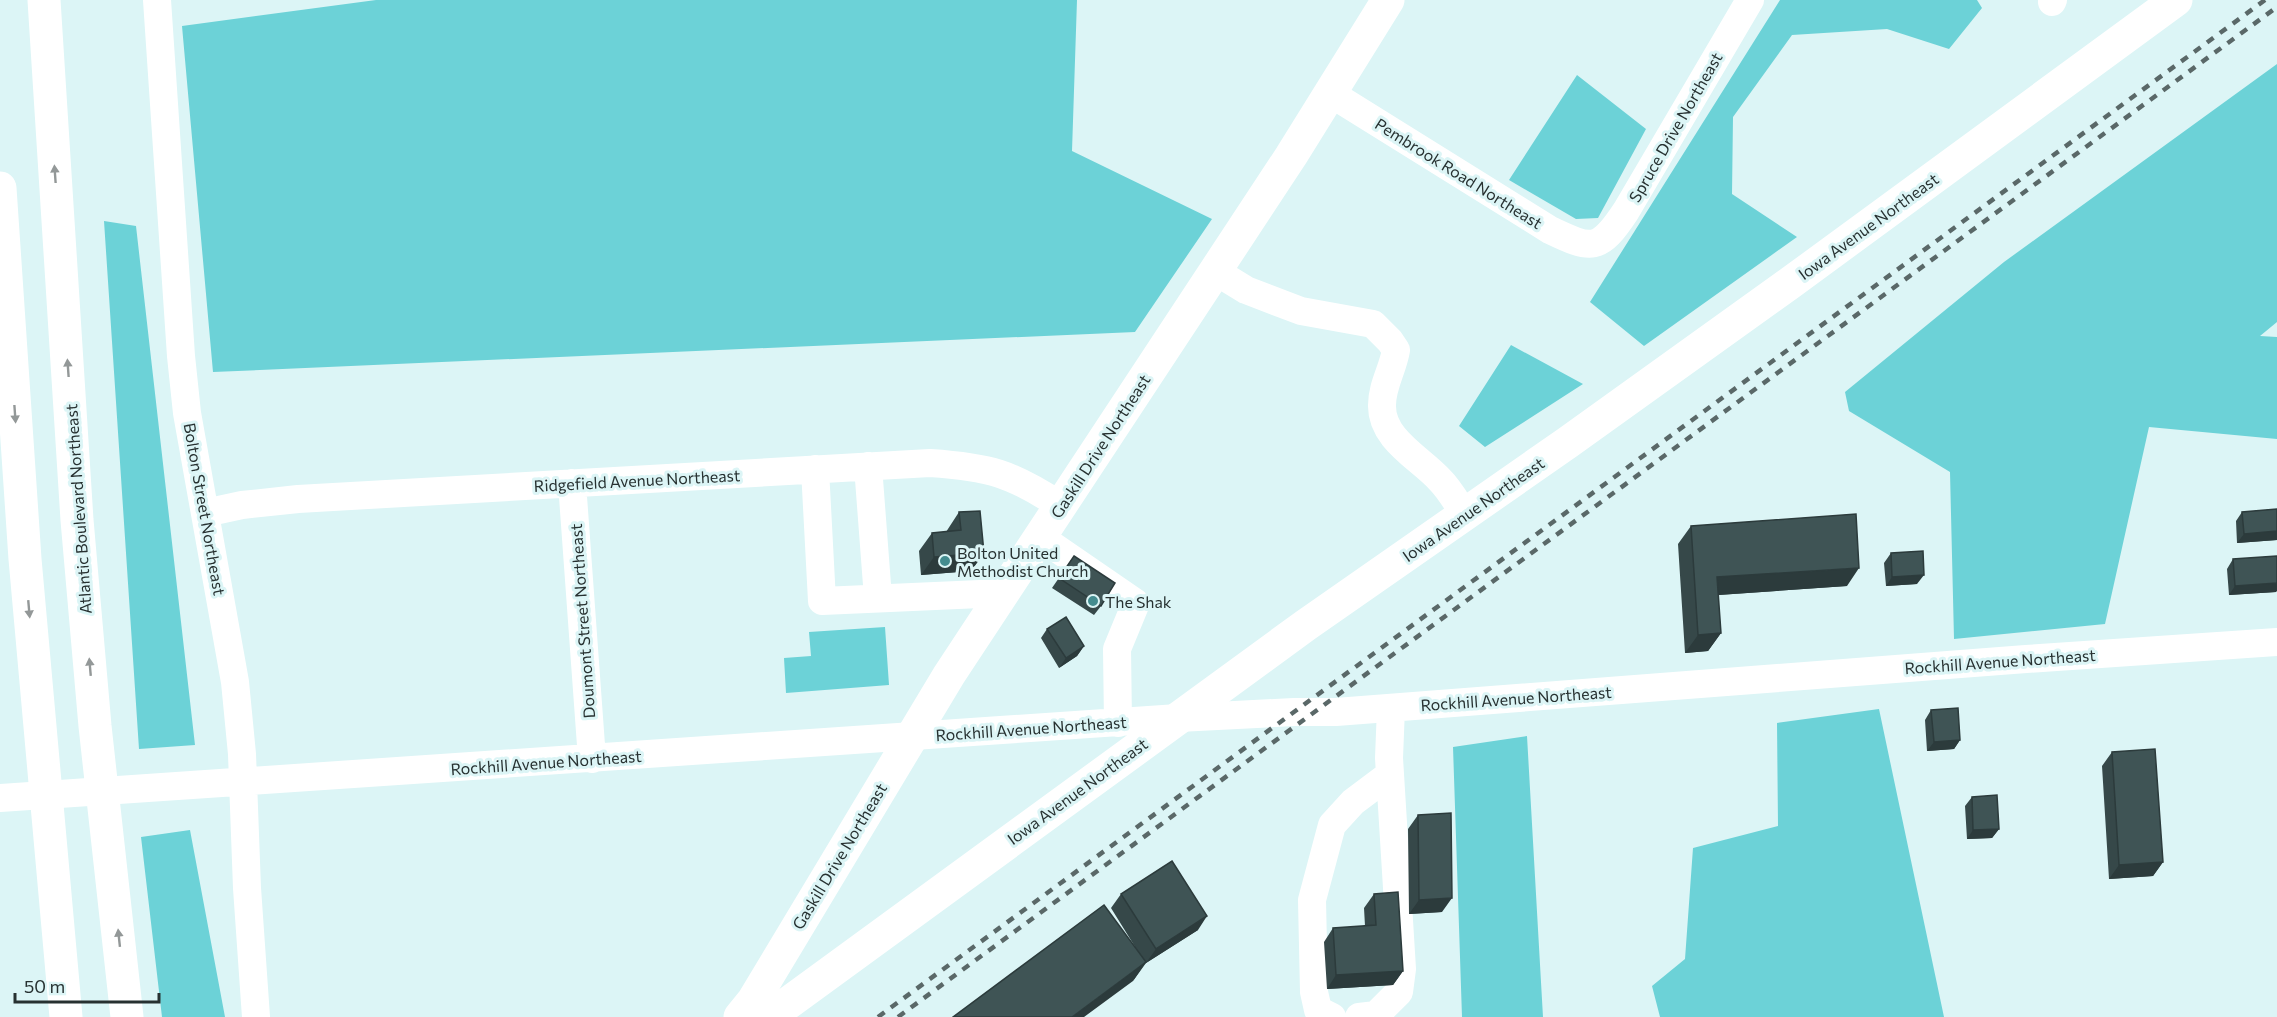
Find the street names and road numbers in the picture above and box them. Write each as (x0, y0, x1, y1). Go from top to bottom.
street label: Spruce Drive Northeast (1624, 48, 1726, 205)
street label: Pembrook Road Northeast (1372, 114, 1546, 233)
street label: Iowa Avenue Northeast (1794, 169, 1942, 283)
street label: Gaskill Drive Northeast (1046, 370, 1154, 521)
street label: Atlantic Boulevard Northeast (61, 403, 95, 615)
street label: Bolton Street Northeast (180, 421, 230, 597)
street label: Iowa Avenue Northeast (1399, 453, 1548, 565)
street label: Ridgefield Avenue Northeast (533, 465, 741, 495)
street label: Doumont Street Northeast (566, 523, 598, 719)
street label: Rockhill Avenue Northeast (1904, 645, 2097, 677)
street label: Rockhill Avenue Northeast (1420, 682, 1613, 714)
street label: Rockhill Avenue Northeast (935, 712, 1128, 744)
street label: Iowa Avenue Northeast (1003, 734, 1151, 848)
street label: Rockhill Avenue Northeast (450, 746, 643, 778)
street label: Gaskill Drive Northeast (788, 779, 890, 933)

